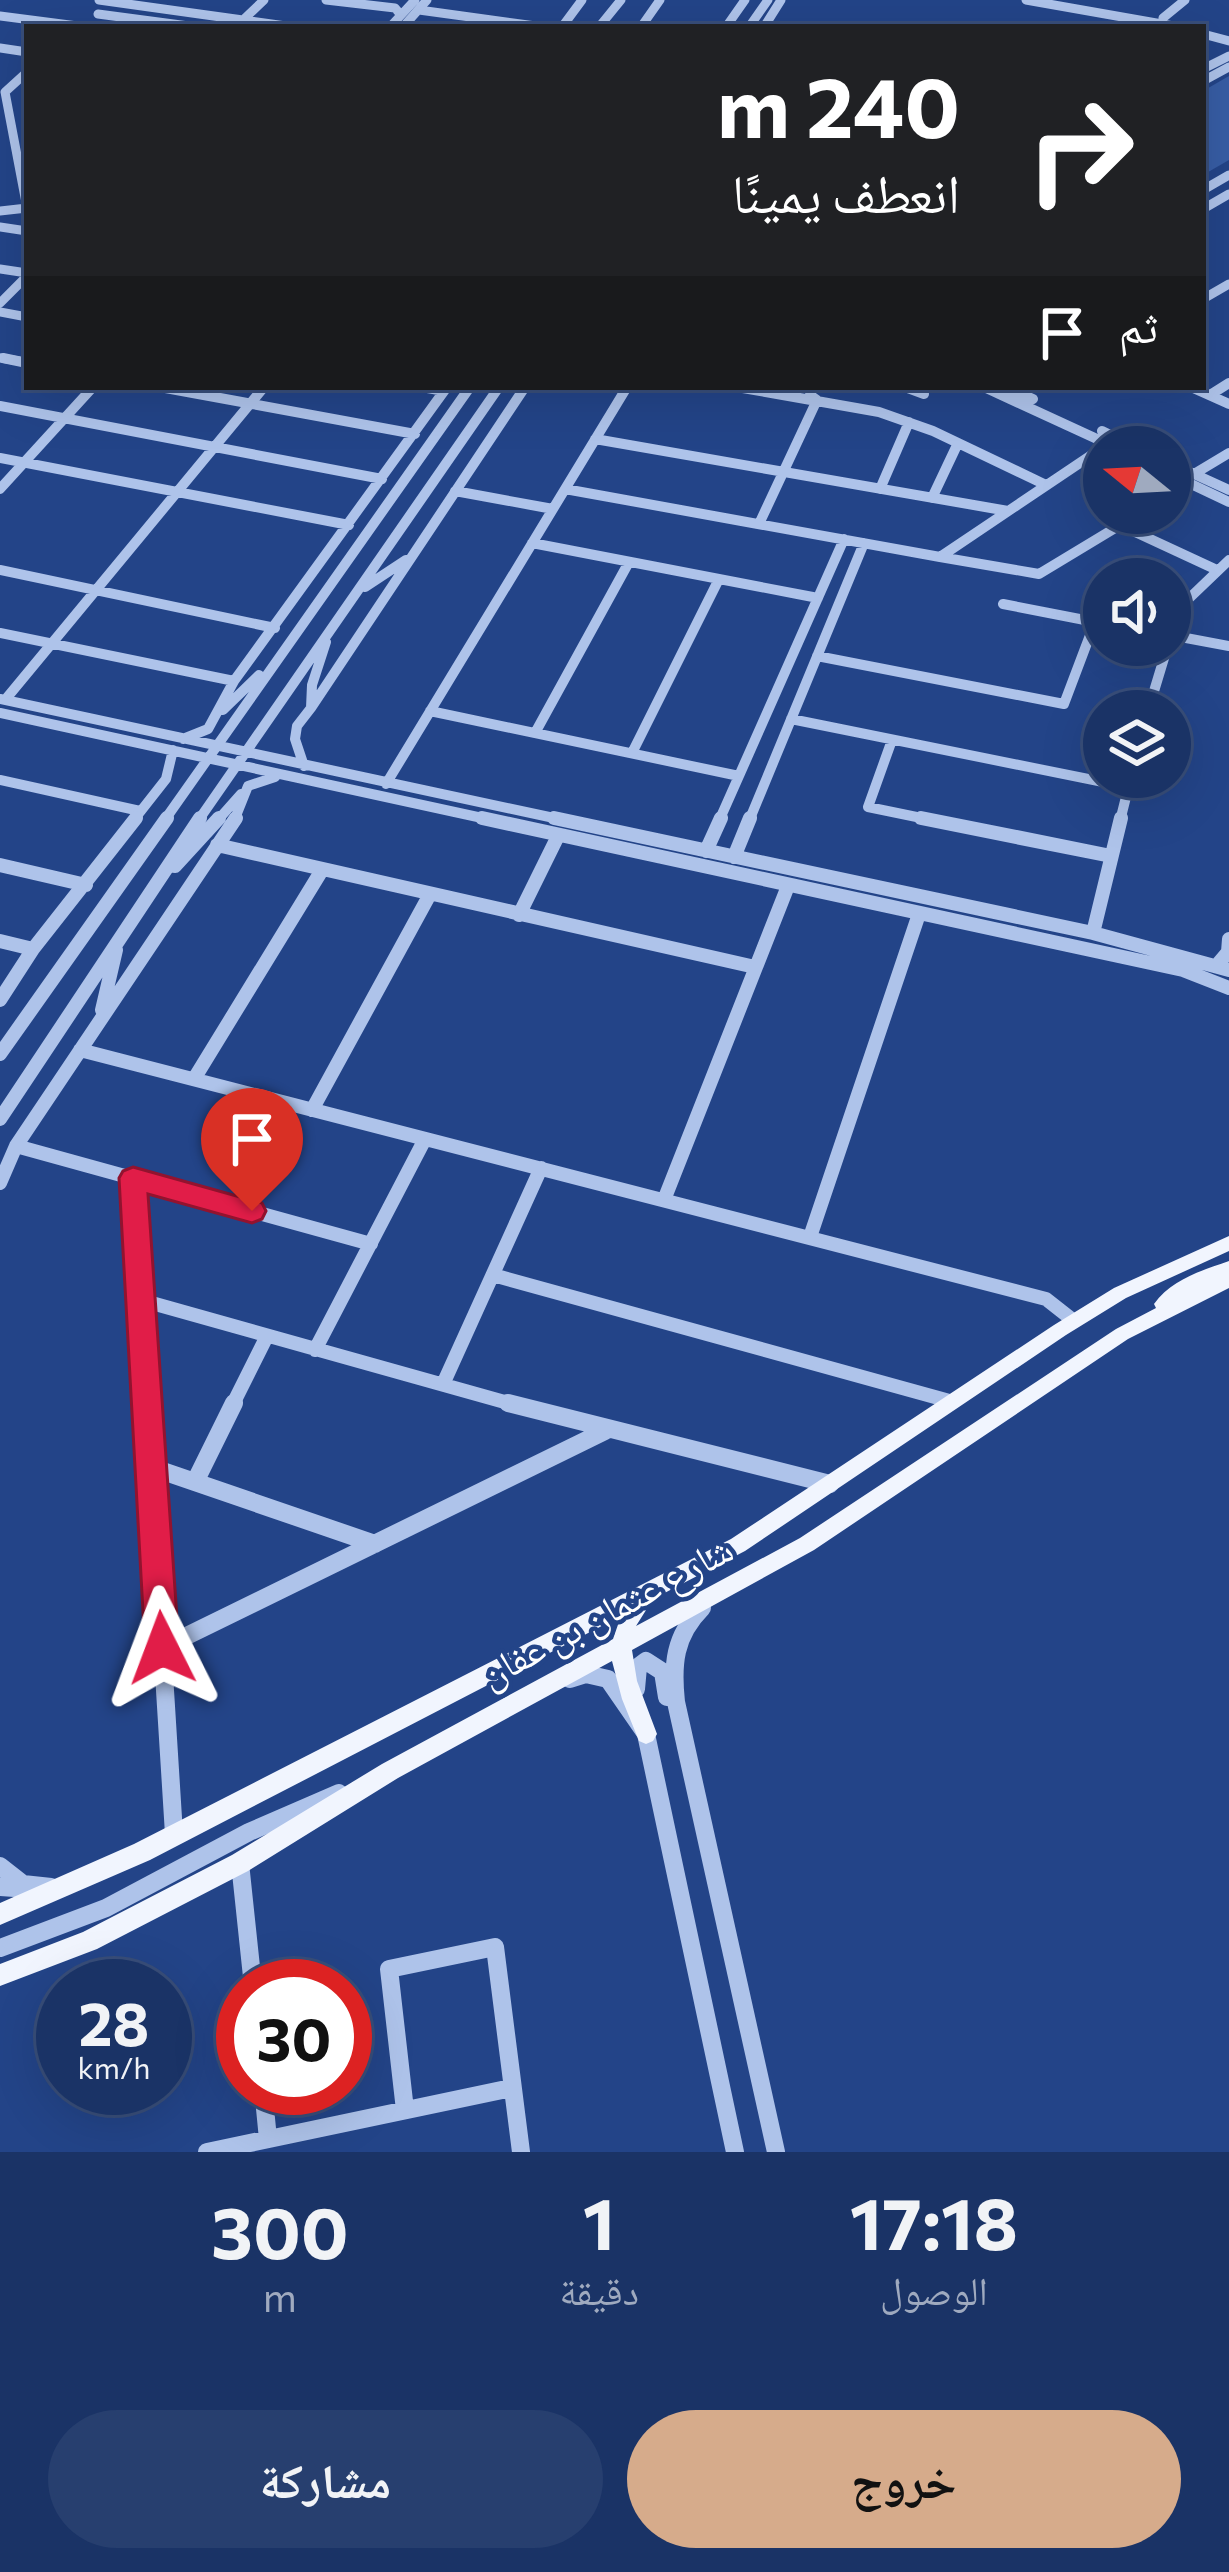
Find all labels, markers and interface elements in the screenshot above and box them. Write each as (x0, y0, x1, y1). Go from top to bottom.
text: 240 m (717, 53, 960, 155)
icon: right (1002, 72, 1158, 228)
text: انعطف يمينًا (732, 158, 960, 224)
text: ثم (1119, 297, 1158, 352)
icon: arrive (1029, 300, 1095, 366)
north arrow (1083, 426, 1191, 534)
map controls (1083, 426, 1191, 798)
button: sound (1083, 558, 1191, 666)
button: layers (1083, 690, 1191, 798)
pin (201, 1088, 303, 1211)
icon: arrive (219, 1106, 285, 1172)
street label: شارع عثمان بن عفان (470, 1522, 741, 1699)
position arrow (99, 1585, 225, 1711)
speed limit sign: 30 (216, 1959, 372, 2115)
text: 28 (79, 1985, 149, 2058)
text: km/h (78, 2048, 150, 2085)
text: 1 (583, 2177, 615, 2265)
text: 17:18 (850, 2177, 1018, 2265)
text: 300 (211, 2186, 349, 2274)
text: دقيقة (560, 2265, 639, 2313)
text: الوصول (880, 2265, 988, 2313)
text: m (263, 2272, 297, 2320)
button: مشاركة (48, 2410, 603, 2548)
button: خروج (627, 2410, 1181, 2548)

